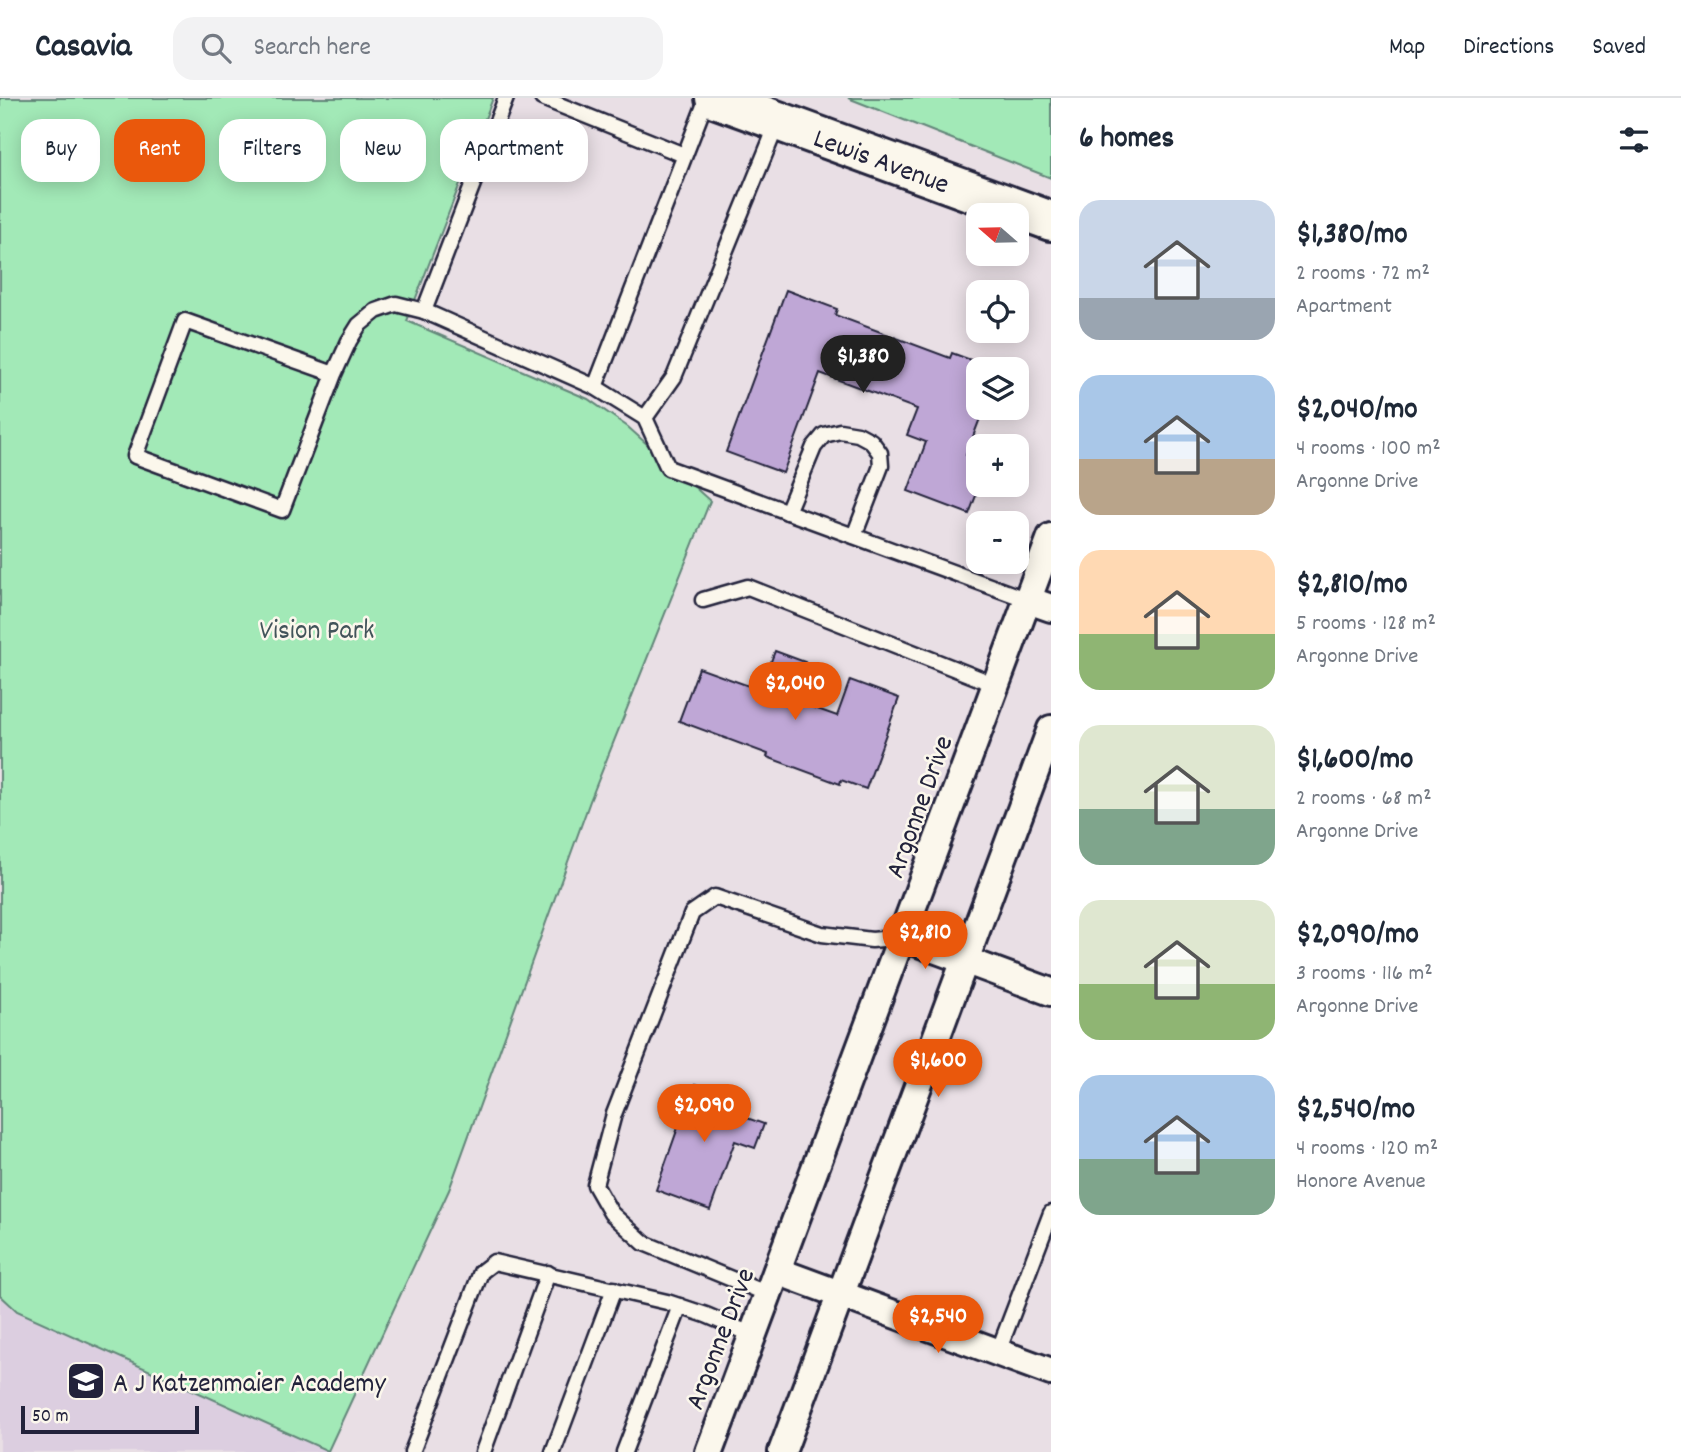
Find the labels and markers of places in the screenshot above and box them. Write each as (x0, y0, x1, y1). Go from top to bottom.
pin: $1,380 (806, 336, 920, 395)
pin: $2,040 (738, 662, 852, 722)
pin: $2,810 (868, 912, 982, 971)
pin: $1,600 (881, 1040, 995, 1099)
pin: $2,090 (647, 1084, 761, 1144)
pin: $2,540 (881, 1296, 995, 1355)
school or university icon: A J Katzenmaier Academy (65, 1360, 107, 1402)
place label: A J Katzenmaier Academy (113, 1366, 387, 1406)

